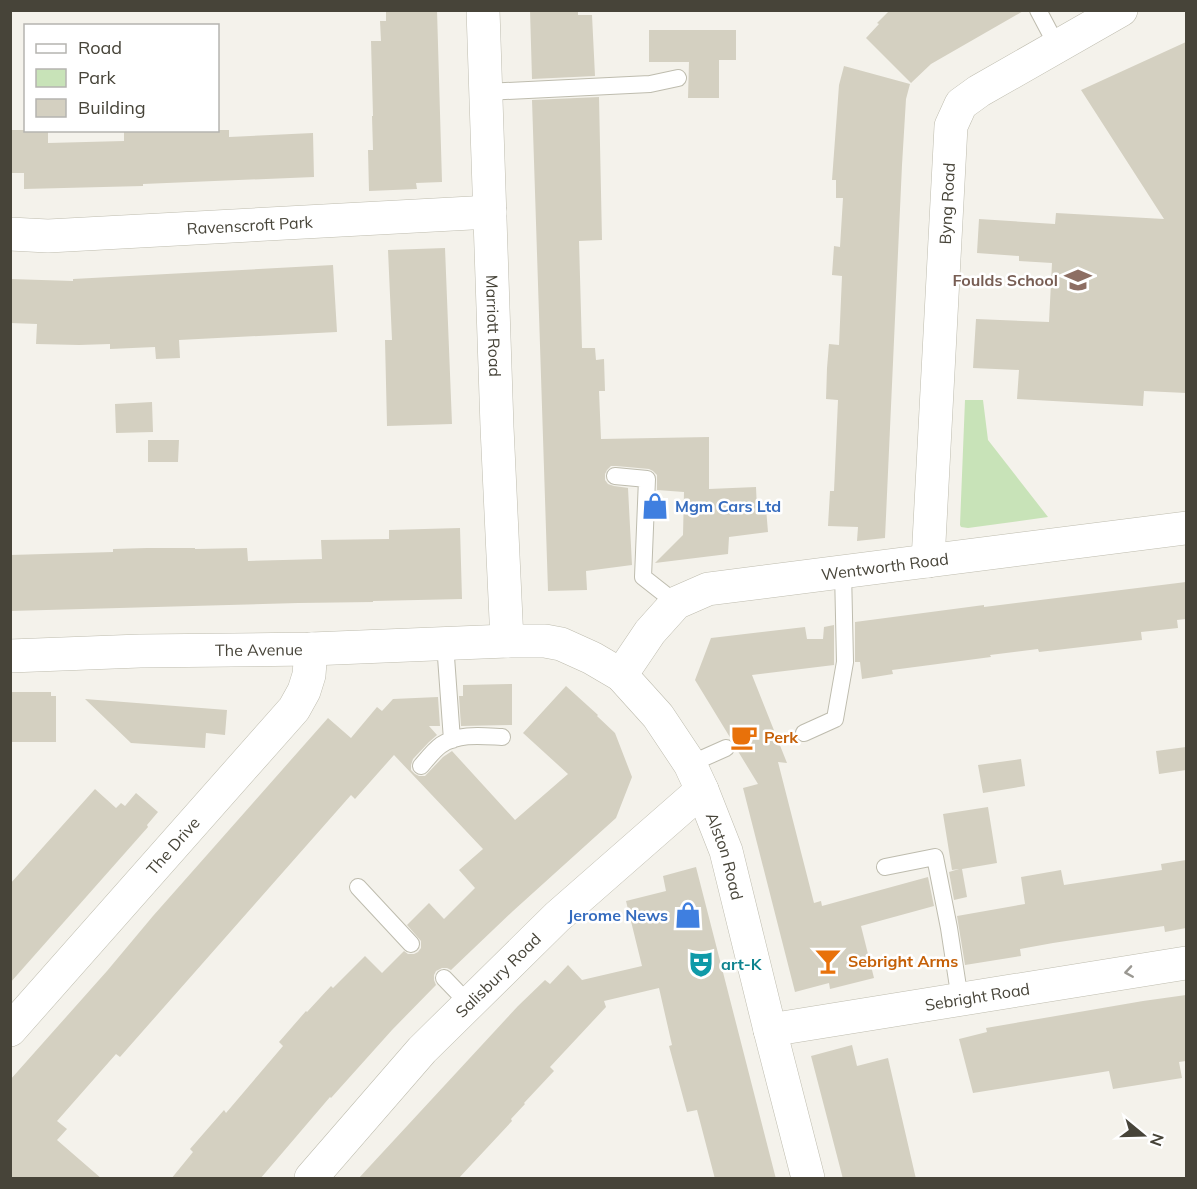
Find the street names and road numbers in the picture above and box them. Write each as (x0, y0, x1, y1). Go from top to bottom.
street label: Byng Road (935, 162, 959, 245)
street label: Ravenscroft Park (186, 212, 314, 238)
street label: Marriott Road (482, 274, 505, 377)
street label: Wentworth Road (820, 548, 950, 584)
street label: The Avenue (215, 639, 303, 660)
street label: Alston Road (702, 809, 748, 902)
street label: The Drive (142, 813, 204, 879)
street label: Salisbury Road (451, 929, 545, 1022)
street label: Sebright Road (923, 978, 1031, 1015)

